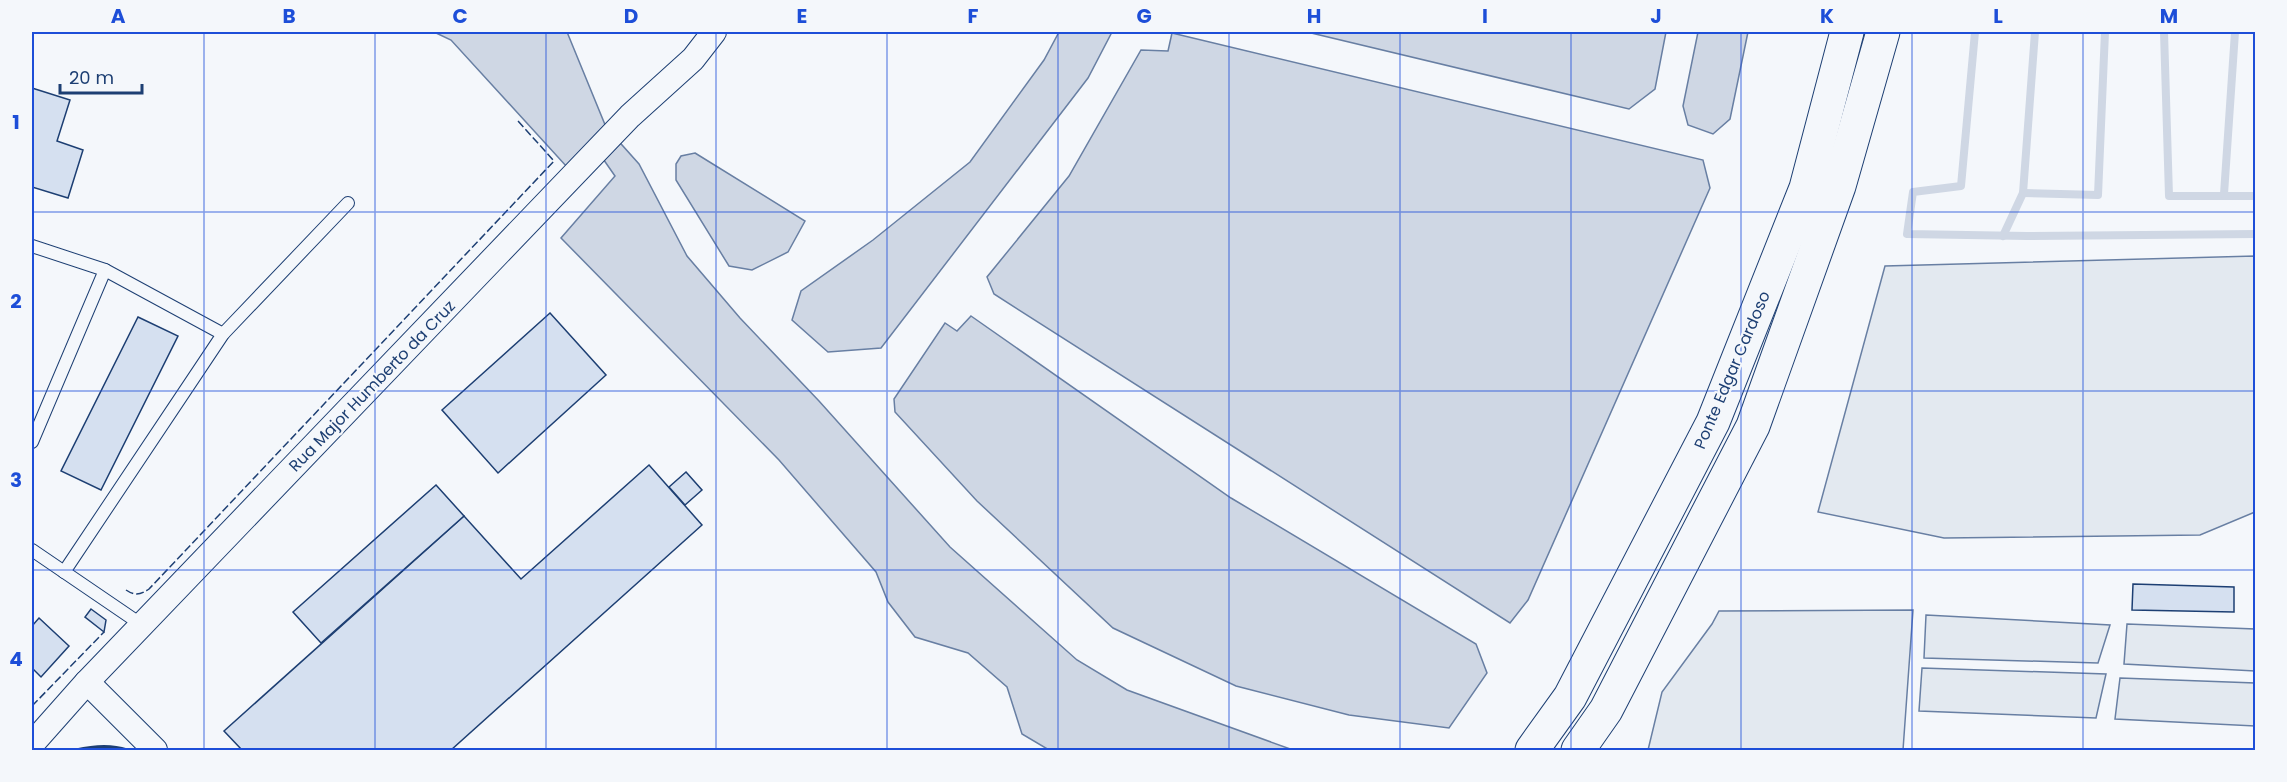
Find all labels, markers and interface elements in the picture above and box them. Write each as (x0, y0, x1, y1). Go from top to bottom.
text: A (111, 2, 126, 30)
text: B (282, 2, 296, 30)
text: C (452, 2, 468, 30)
text: D (624, 2, 638, 30)
text: E (797, 2, 807, 30)
text: F (968, 2, 979, 30)
text: G (1136, 2, 1152, 30)
text: H (1307, 2, 1321, 30)
text: I (1482, 2, 1488, 30)
text: J (1650, 2, 1662, 30)
text: K (1820, 2, 1834, 30)
text: L (1993, 2, 2003, 30)
text: M (2160, 2, 2178, 30)
scale bar (60, 57, 142, 95)
text: 20 m (69, 65, 114, 90)
text: 1 (12, 108, 20, 136)
text: 2 (10, 287, 22, 315)
street label: Ponte Edgar Cardoso (1688, 288, 1776, 452)
street label: Rua Major Humberto da Cruz (284, 295, 460, 477)
text: 3 (10, 466, 22, 494)
text: 4 (9, 645, 23, 673)

